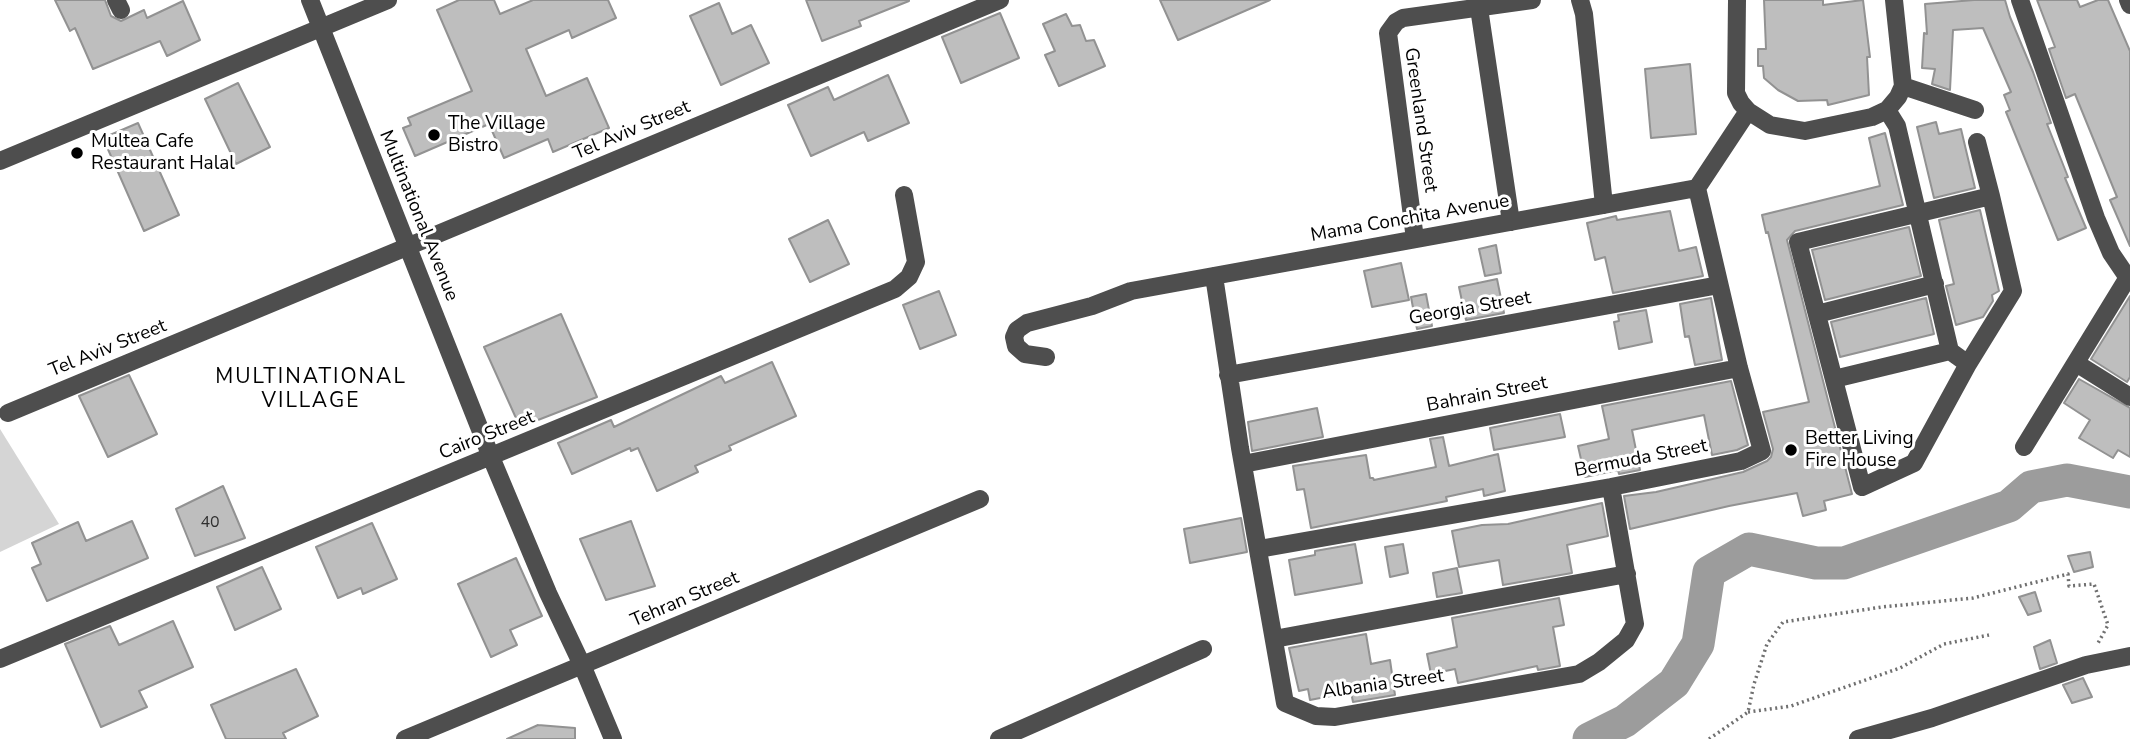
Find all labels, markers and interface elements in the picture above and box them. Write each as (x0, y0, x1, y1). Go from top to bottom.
street label: Greenland Street (1399, 46, 1441, 194)
street label: Tel Aviv Street (570, 96, 694, 166)
place label: The Village Bistro (448, 113, 545, 157)
street label: Multinational Avenue (373, 127, 463, 305)
marker: The Village Bistro (426, 127, 442, 143)
place label: Multea Cafe Restaurant Halal (91, 131, 235, 175)
marker: Multea Cafe Restaurant Halal (69, 145, 85, 161)
street label: Mama Conchita Avenue (1309, 190, 1511, 248)
street label: Georgia Street (1407, 287, 1533, 331)
street label: Tel Aviv Street (46, 315, 170, 383)
district label: MULTINATIONAL VILLAGE (217, 365, 405, 415)
street label: Bahrain Street (1425, 372, 1549, 418)
street label: Cairo Street (436, 407, 538, 465)
place label: Better Living Fire House (1805, 428, 1914, 472)
street label: Bermuda Street (1573, 435, 1709, 483)
marker: Better Living Fire House (1783, 442, 1799, 458)
house number: 40 (200, 513, 220, 533)
street label: Tehran Street (628, 567, 742, 633)
street label: Albania Street (1321, 665, 1445, 705)

